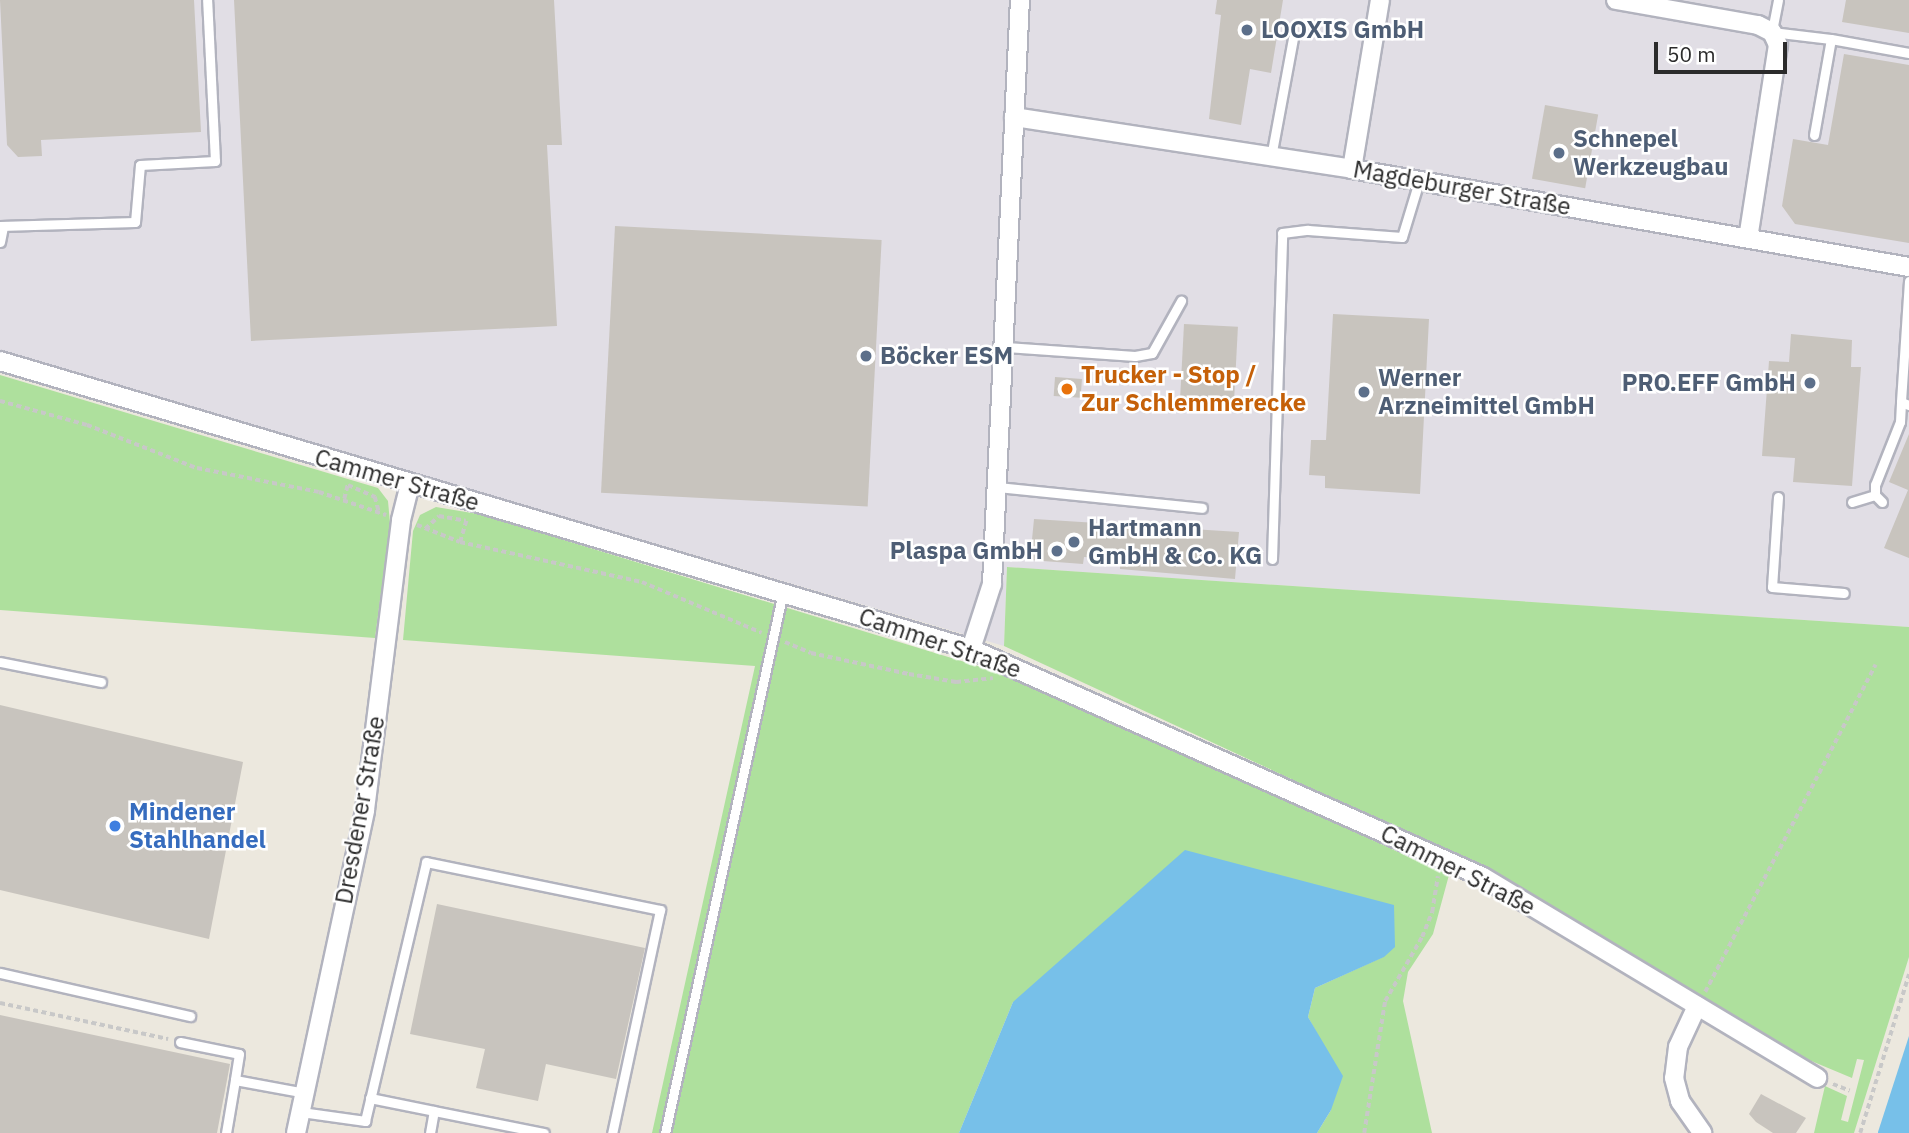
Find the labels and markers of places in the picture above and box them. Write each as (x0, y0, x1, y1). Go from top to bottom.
place label: LOOXIS GmbH (1261, 16, 1424, 44)
marker: LOOXIS GmbH (1239, 22, 1255, 38)
place label: Schnepel Werkzeugbau (1573, 125, 1729, 181)
marker: Schnepel Werkzeugbau (1551, 145, 1567, 161)
place label: Böcker ESM (880, 342, 1013, 370)
marker: Böcker ESM (858, 348, 874, 364)
place label: Trucker - Stop / Zur Schlemmerecke (1081, 361, 1306, 417)
place label: Werner Arzneimittel GmbH (1378, 364, 1595, 420)
place label: PRO.EFF GmbH (1622, 369, 1796, 397)
marker: PRO.EFF GmbH (1802, 375, 1818, 391)
marker: Trucker - Stop / Zur Schlemmerecke (1059, 381, 1075, 397)
marker: Werner Arzneimittel GmbH (1356, 384, 1372, 400)
place label: Hartmann GmbH & Co. KG (1088, 514, 1262, 570)
marker: Hartmann GmbH & Co. KG (1066, 534, 1082, 550)
place label: Plaspa GmbH (890, 537, 1043, 565)
marker: Plaspa GmbH (1049, 543, 1065, 559)
place label: Mindener Stahlhandel (129, 798, 266, 854)
marker: Mindener Stahlhandel (107, 818, 123, 834)

